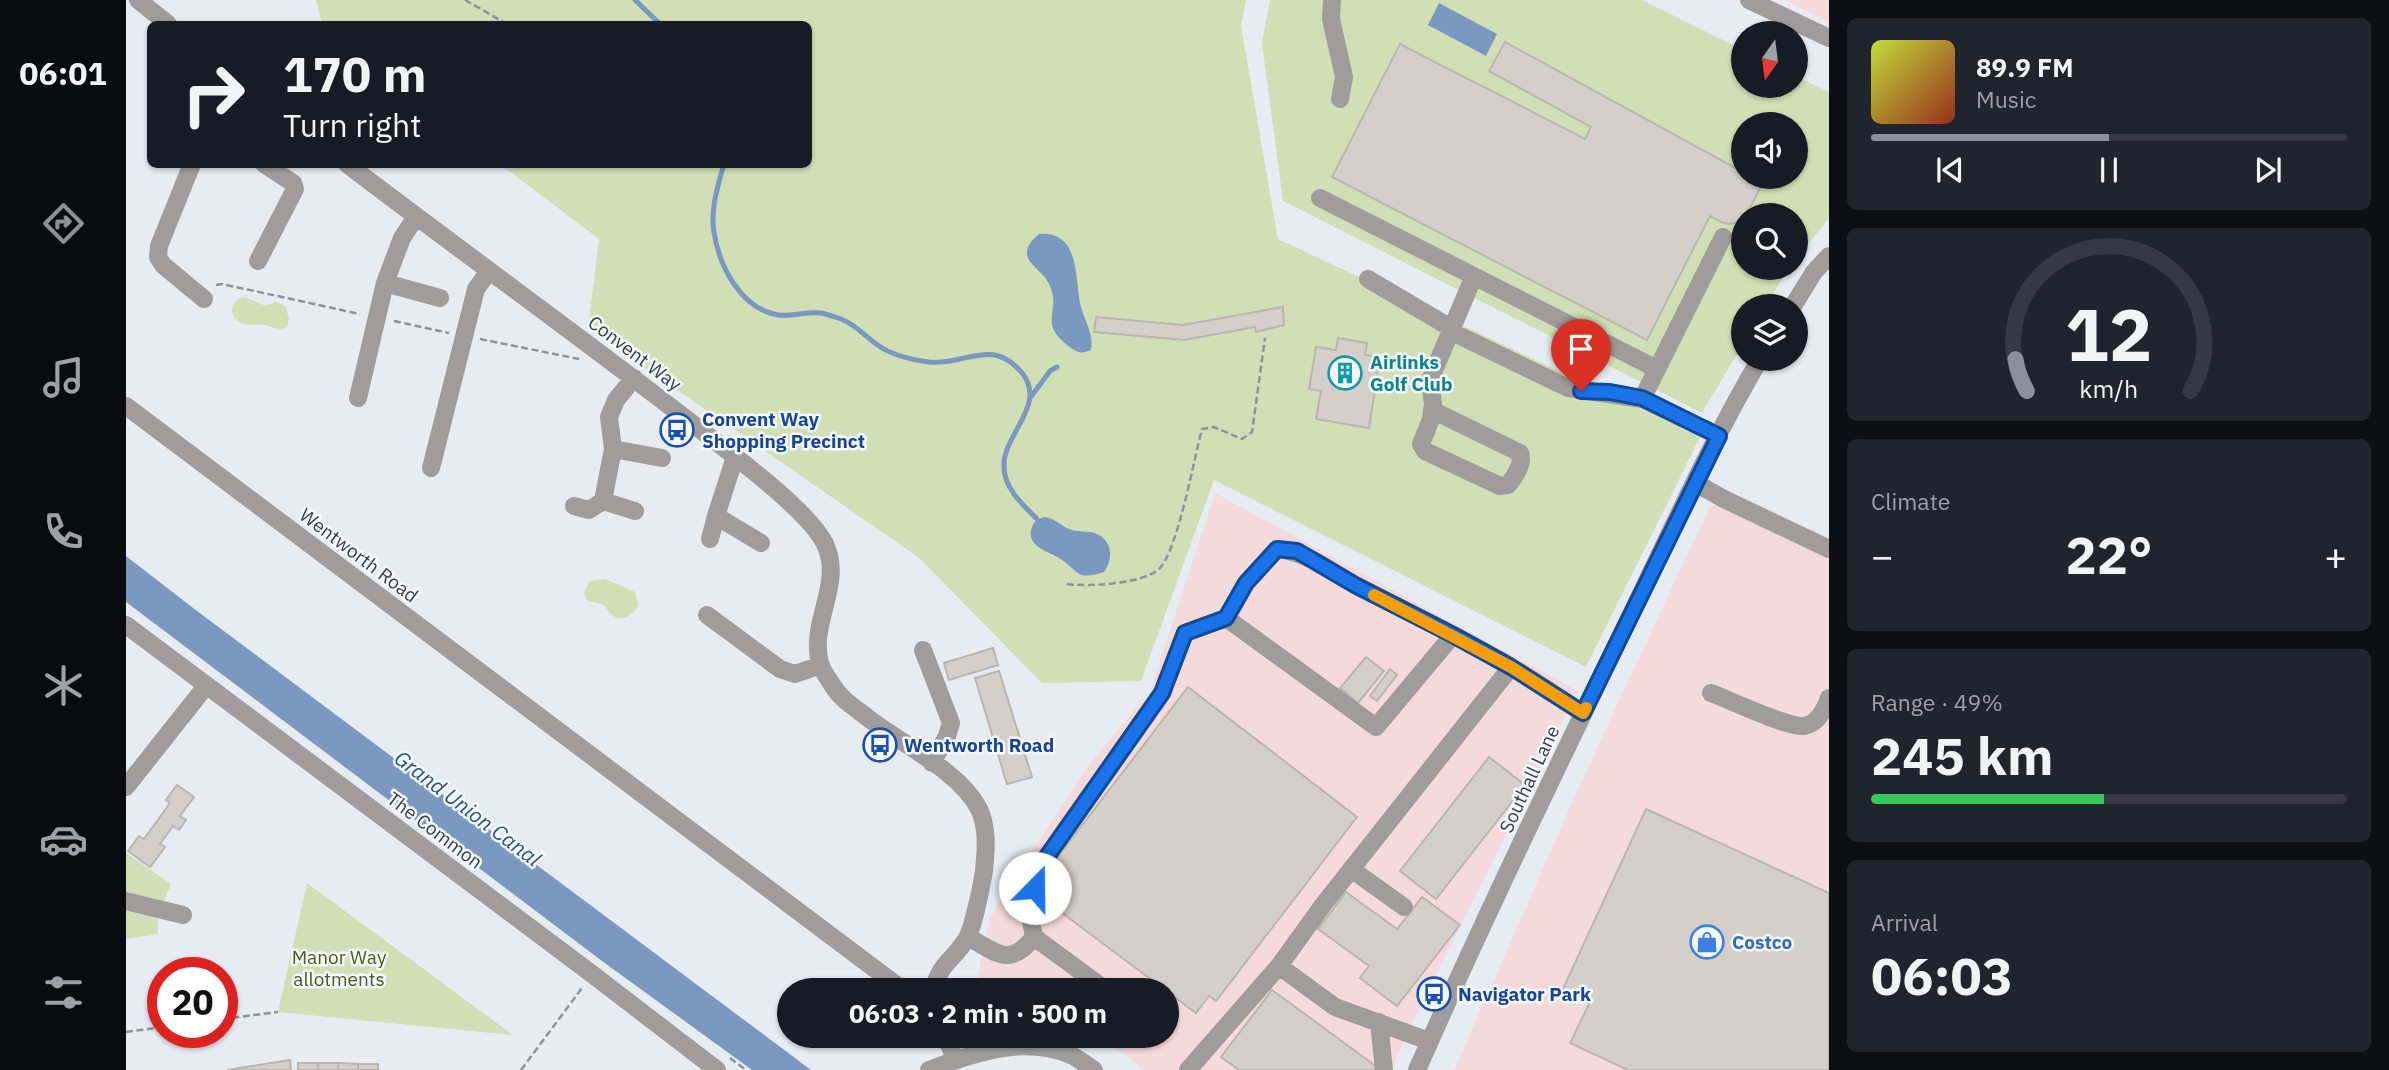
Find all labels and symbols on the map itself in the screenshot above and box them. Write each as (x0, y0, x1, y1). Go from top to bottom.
north arrow (1731, 21, 1808, 98)
street label: Convent Way (583, 310, 687, 396)
pin (1551, 319, 1611, 391)
place label: Airlinks Golf Club (1370, 350, 1452, 396)
building icon: Airlinks Golf Club (1326, 354, 1364, 392)
place label: Convent Way Shopping Precinct (702, 407, 865, 453)
bus stop icon: Convent Way Shopping Precinct (658, 411, 696, 449)
street label: Wentworth Road (295, 503, 423, 607)
street label: Southall Lane (1494, 722, 1564, 836)
bus stop icon: Wentworth Road (861, 726, 899, 764)
place label: Wentworth Road (904, 733, 1054, 757)
water label: Grand Union Canal (389, 744, 547, 873)
street label: The Common (382, 786, 488, 874)
position arrow (998, 851, 1072, 925)
shop icon: Costco (1688, 923, 1726, 961)
place label: Costco (1732, 930, 1792, 954)
park label: Manor Way allotments (292, 945, 387, 991)
speed limit sign: 20 (147, 957, 238, 1048)
bus stop icon: Navigator Park (1415, 975, 1453, 1013)
place label: Navigator Park (1458, 982, 1591, 1006)

